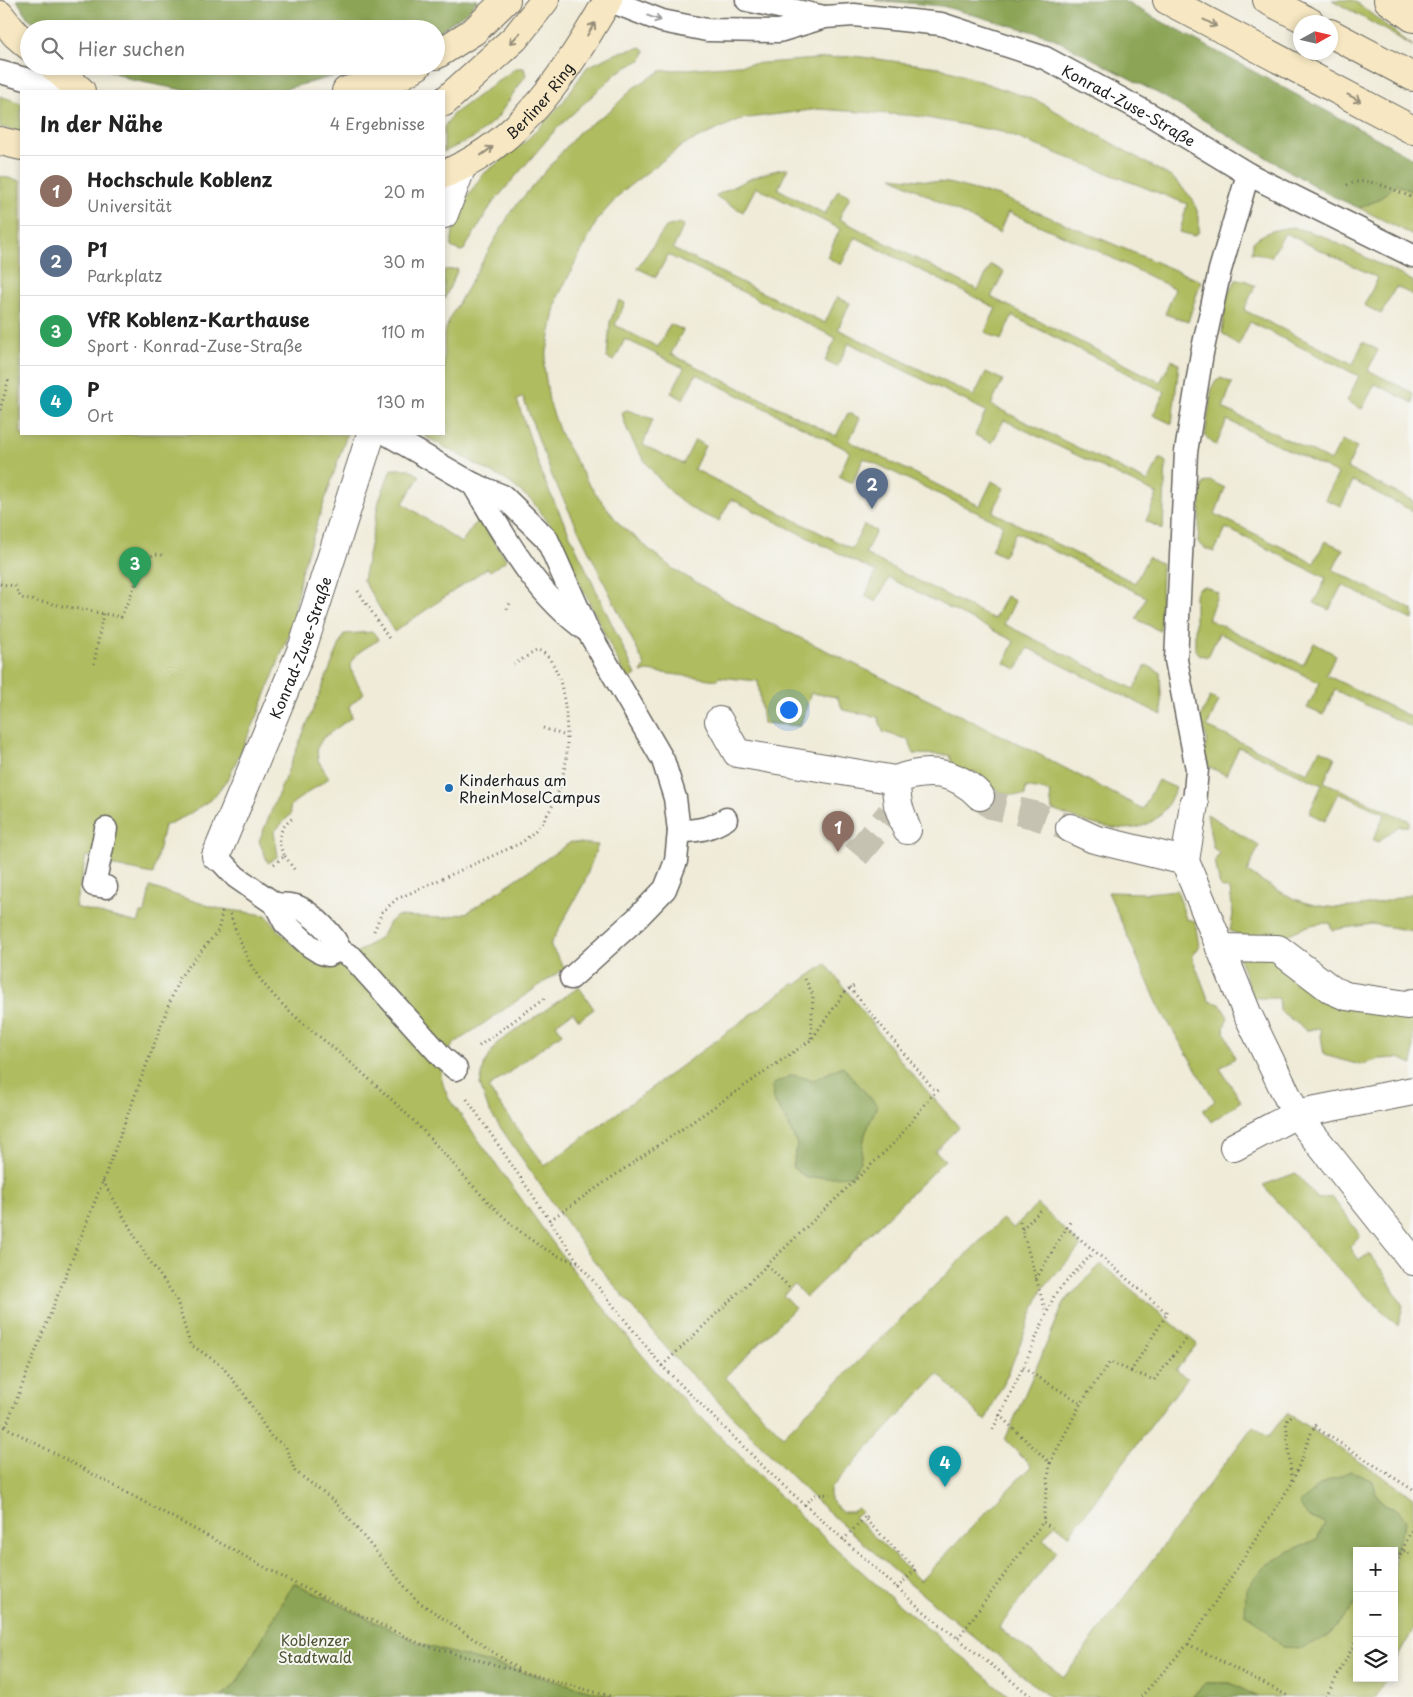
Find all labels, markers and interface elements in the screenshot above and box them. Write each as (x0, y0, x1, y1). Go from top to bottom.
one-way arrow (646, 14, 661, 23)
north arrow (1293, 15, 1338, 60)
one-way arrow (1202, 19, 1217, 28)
search box (20, 20, 445, 75)
one-way arrow (587, 22, 597, 36)
one-way arrow (509, 31, 521, 43)
icon: search (38, 34, 66, 62)
text: Hier suchen (78, 34, 185, 62)
street label: Berliner Ring (500, 57, 578, 144)
street label: Konrad-Zuse-Straße (1058, 58, 1200, 151)
one-way arrow (1346, 94, 1361, 103)
text: In der Nähe (40, 107, 162, 139)
text: 4 Ergebnisse (330, 111, 425, 135)
one-way arrow (480, 146, 494, 156)
text: Hochschule Koblenz (87, 165, 273, 193)
text: 1 (52, 179, 60, 203)
text: 20 m (384, 179, 425, 203)
text: Universität (87, 193, 172, 217)
text: P1 (87, 235, 107, 263)
text: 2 (50, 249, 62, 273)
text: 30 m (383, 249, 425, 273)
text: Parkplatz (87, 263, 162, 287)
text: VfR Koblenz-Karthause (87, 305, 310, 333)
text: 3 (51, 319, 61, 343)
text: 110 m (382, 319, 425, 343)
text: Sport · Konrad-Zuse-Straße (87, 333, 303, 357)
text: P (87, 375, 99, 403)
text: 4 (51, 389, 61, 413)
text: 130 m (377, 389, 425, 413)
text: Ort (87, 403, 114, 427)
pin: 2 (856, 468, 888, 509)
pin: 3 (119, 547, 151, 588)
street label: Konrad-Zuse-Straße (263, 573, 336, 722)
your location (776, 697, 802, 723)
place label: Kinderhaus am RheinMoselCampus (459, 768, 601, 808)
marker: Kinderhaus am RheinMoselCampus (443, 782, 455, 794)
pin: 1 (822, 811, 854, 852)
pin: 4 (929, 1446, 961, 1487)
map controls (1353, 1547, 1398, 1682)
button: + (1353, 1547, 1398, 1592)
button: − (1353, 1592, 1398, 1637)
park label: Koblenzer Stadtwald (278, 1628, 352, 1668)
button: layers (1353, 1637, 1398, 1682)

